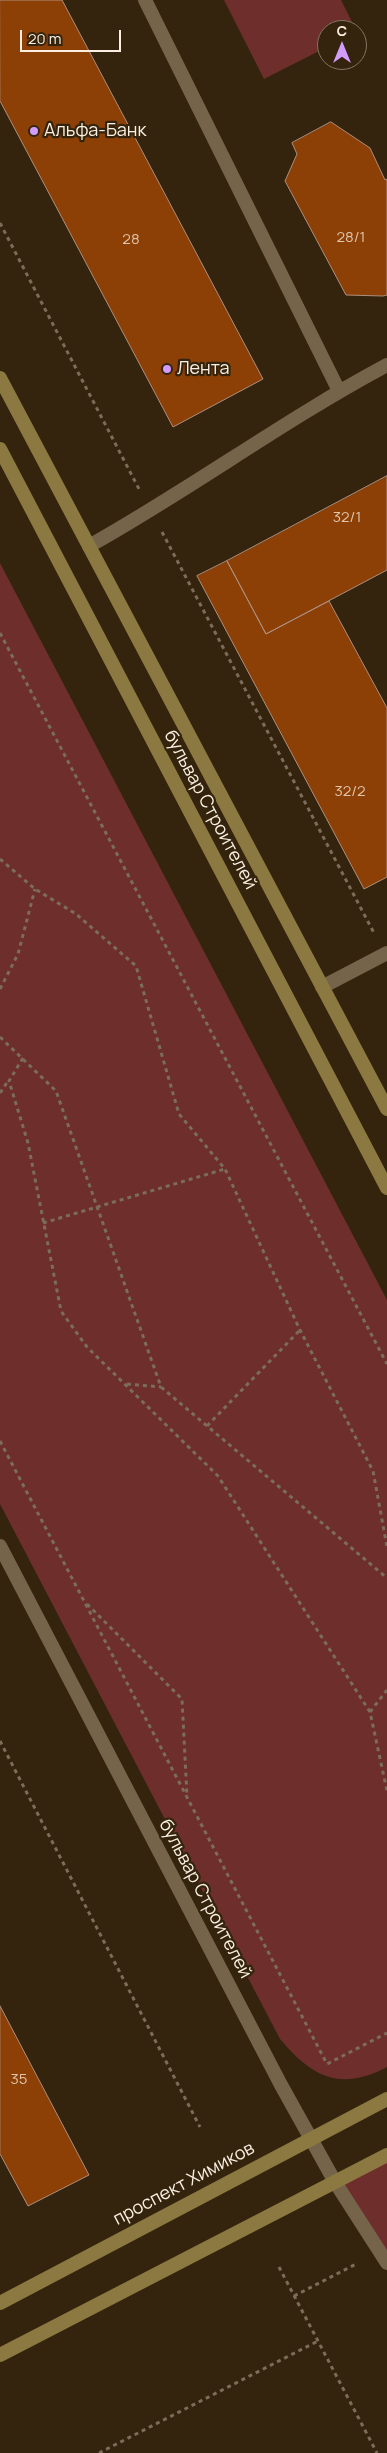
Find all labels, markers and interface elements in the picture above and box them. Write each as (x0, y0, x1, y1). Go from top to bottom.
scale bar (22, 20, 124, 52)
north arrow (317, 20, 367, 70)
text: С (337, 21, 347, 40)
text: 20 m (28, 28, 61, 49)
place label: Альфа-Банк (44, 120, 146, 142)
marker: Альфа-Банк (28, 125, 40, 137)
house number: 28/1 (337, 229, 365, 247)
house number: 28 (122, 231, 140, 249)
place label: Лента (177, 358, 230, 380)
marker: Лента (161, 363, 173, 375)
house number: 32/1 (333, 509, 361, 527)
street label: бульвар Строителей (159, 727, 261, 893)
house number: 32/2 (334, 783, 366, 801)
street label: бульвар Строителей (154, 1816, 256, 1982)
house number: 35 (11, 2071, 27, 2089)
street label: проспект Химиков (110, 2138, 258, 2230)

